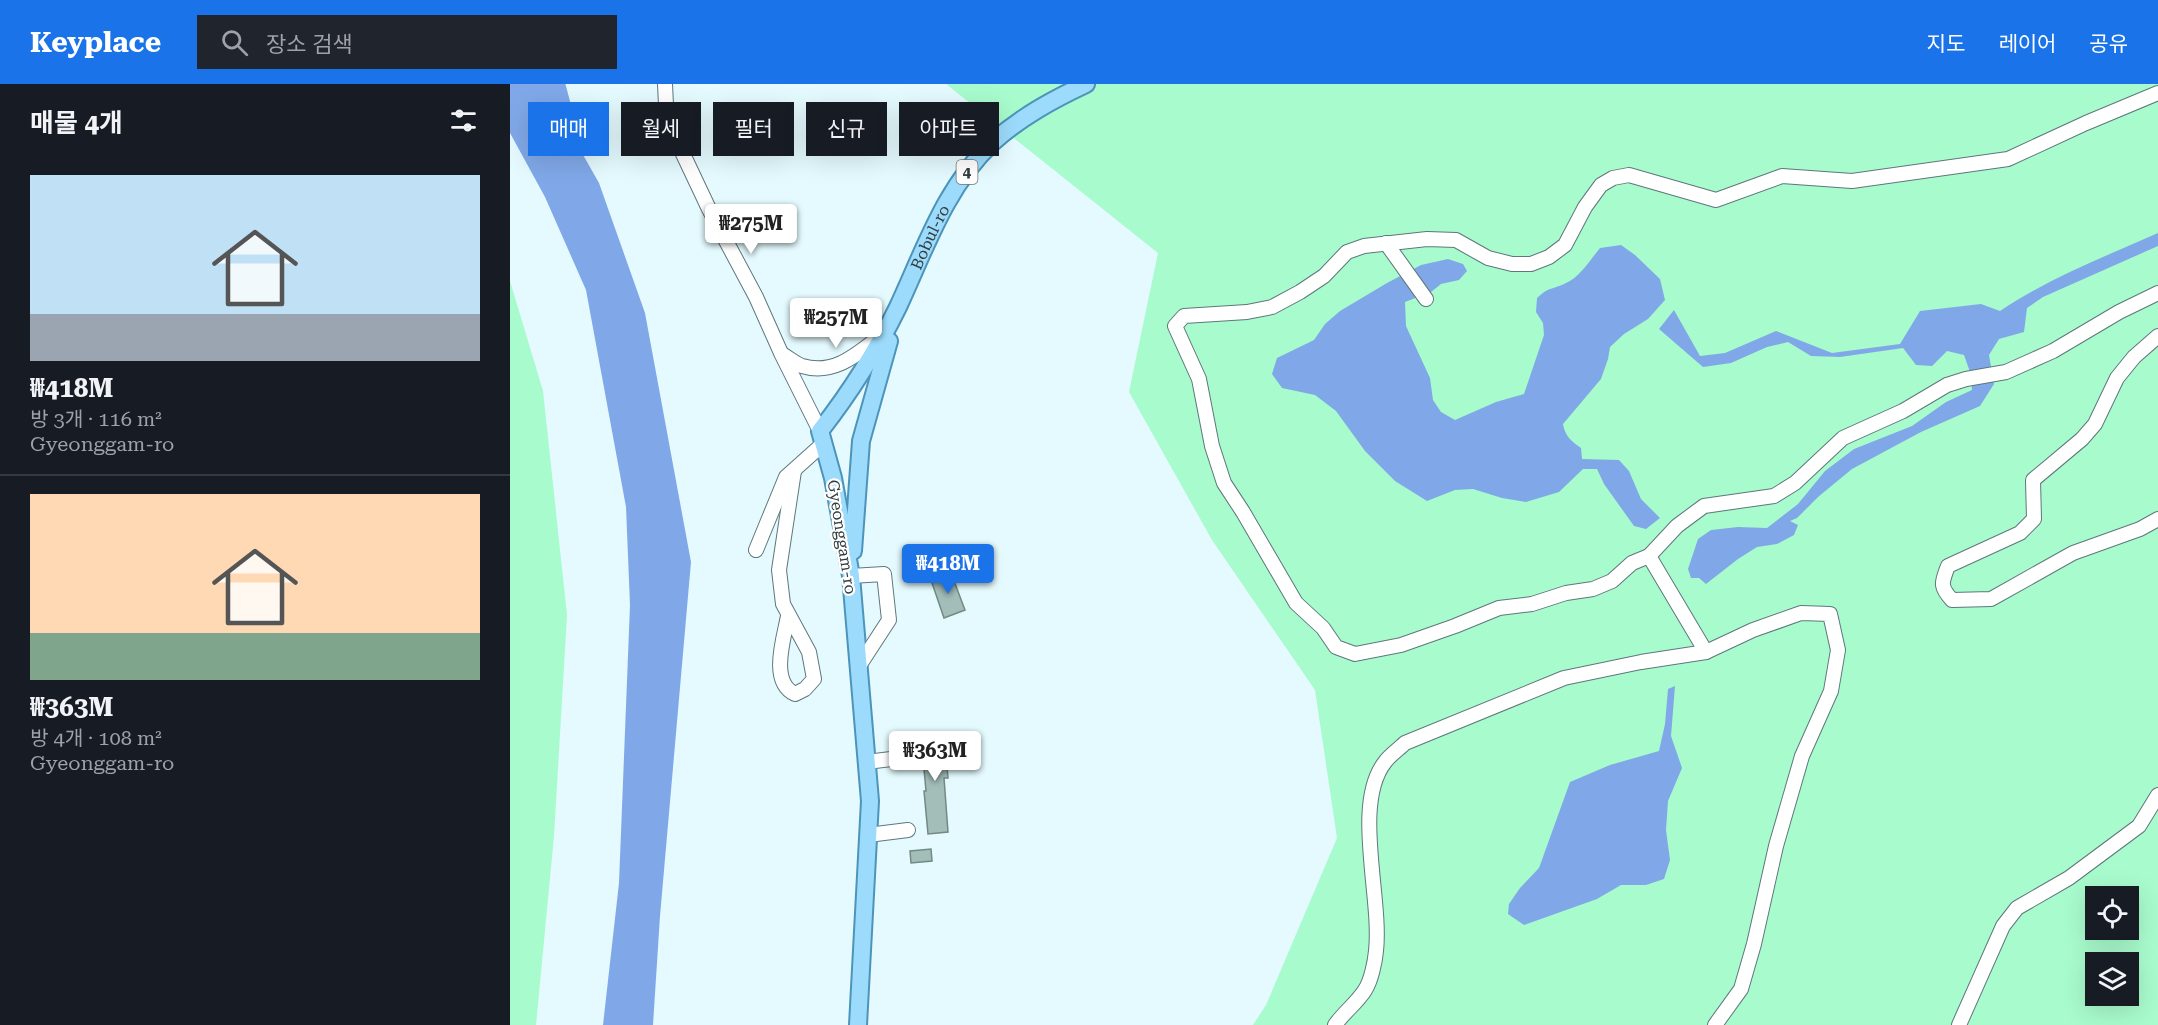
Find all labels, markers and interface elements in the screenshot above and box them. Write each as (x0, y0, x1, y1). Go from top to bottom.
search box (197, 15, 617, 69)
text: Keyplace (30, 26, 161, 59)
icon: search (218, 26, 251, 59)
text: 장소 검색 (266, 32, 353, 57)
text: 지도 (1927, 32, 1965, 56)
text: 레이어 (1998, 32, 2056, 56)
text: 공유 (2089, 32, 2128, 56)
chip: 매매 (528, 102, 609, 156)
chip: 월세 (621, 102, 701, 156)
chip: 필터 (713, 102, 794, 156)
chip: 신규 (806, 102, 887, 156)
chip: 아파트 (899, 102, 999, 156)
icon: filters (447, 104, 480, 137)
text: 매물 4개 (30, 108, 123, 138)
road number: 4 (956, 160, 978, 184)
street label: Bobul-ro (906, 201, 953, 272)
pin: ₩275M (709, 204, 793, 255)
text: ₩275M (719, 211, 783, 235)
icon: home (201, 214, 309, 322)
pin: ₩257M (794, 298, 878, 349)
text: ₩257M (804, 305, 868, 329)
text: ₩418M (30, 373, 113, 403)
text: 방 3개 · 116 m² (30, 407, 162, 431)
text: Gyeonggam-ro (30, 432, 174, 456)
street label: Gyeonggam-ro (824, 478, 860, 596)
icon: home (201, 533, 309, 641)
pin: ₩418M (906, 544, 990, 595)
text: ₩418M (916, 551, 980, 575)
text: ₩363M (30, 692, 113, 722)
text: 방 4개 · 108 m² (30, 726, 162, 750)
pin: ₩363M (893, 731, 977, 782)
text: ₩363M (903, 738, 967, 762)
text: Gyeonggam-ro (30, 751, 174, 775)
map controls (2085, 886, 2139, 1006)
button: locate (2085, 886, 2139, 940)
button: layers (2085, 952, 2139, 1006)

